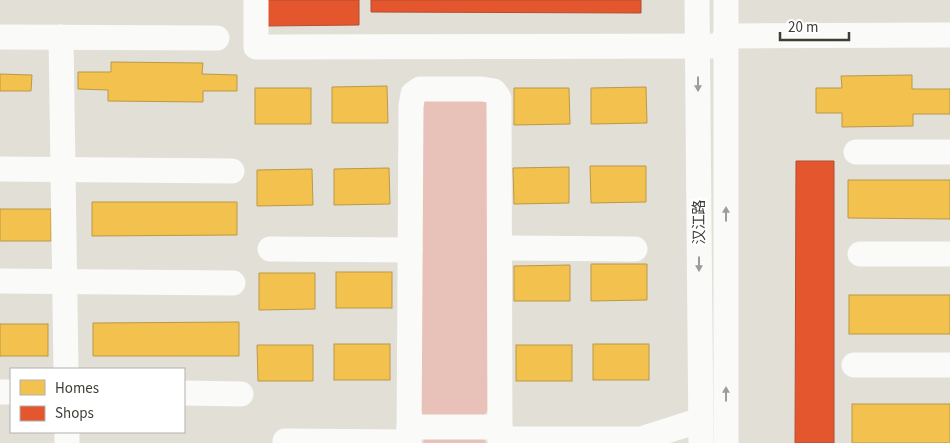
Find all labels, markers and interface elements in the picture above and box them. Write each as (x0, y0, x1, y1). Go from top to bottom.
scale bar (780, 10, 849, 42)
text: 20 m (788, 17, 818, 38)
one-way arrow (694, 76, 702, 92)
street label: 汉江路 (689, 199, 710, 245)
one-way arrow (722, 206, 730, 222)
one-way arrow (695, 256, 703, 272)
legend (10, 368, 185, 433)
text: Homes (55, 378, 99, 399)
one-way arrow (722, 386, 730, 402)
text: Shops (55, 403, 94, 424)

